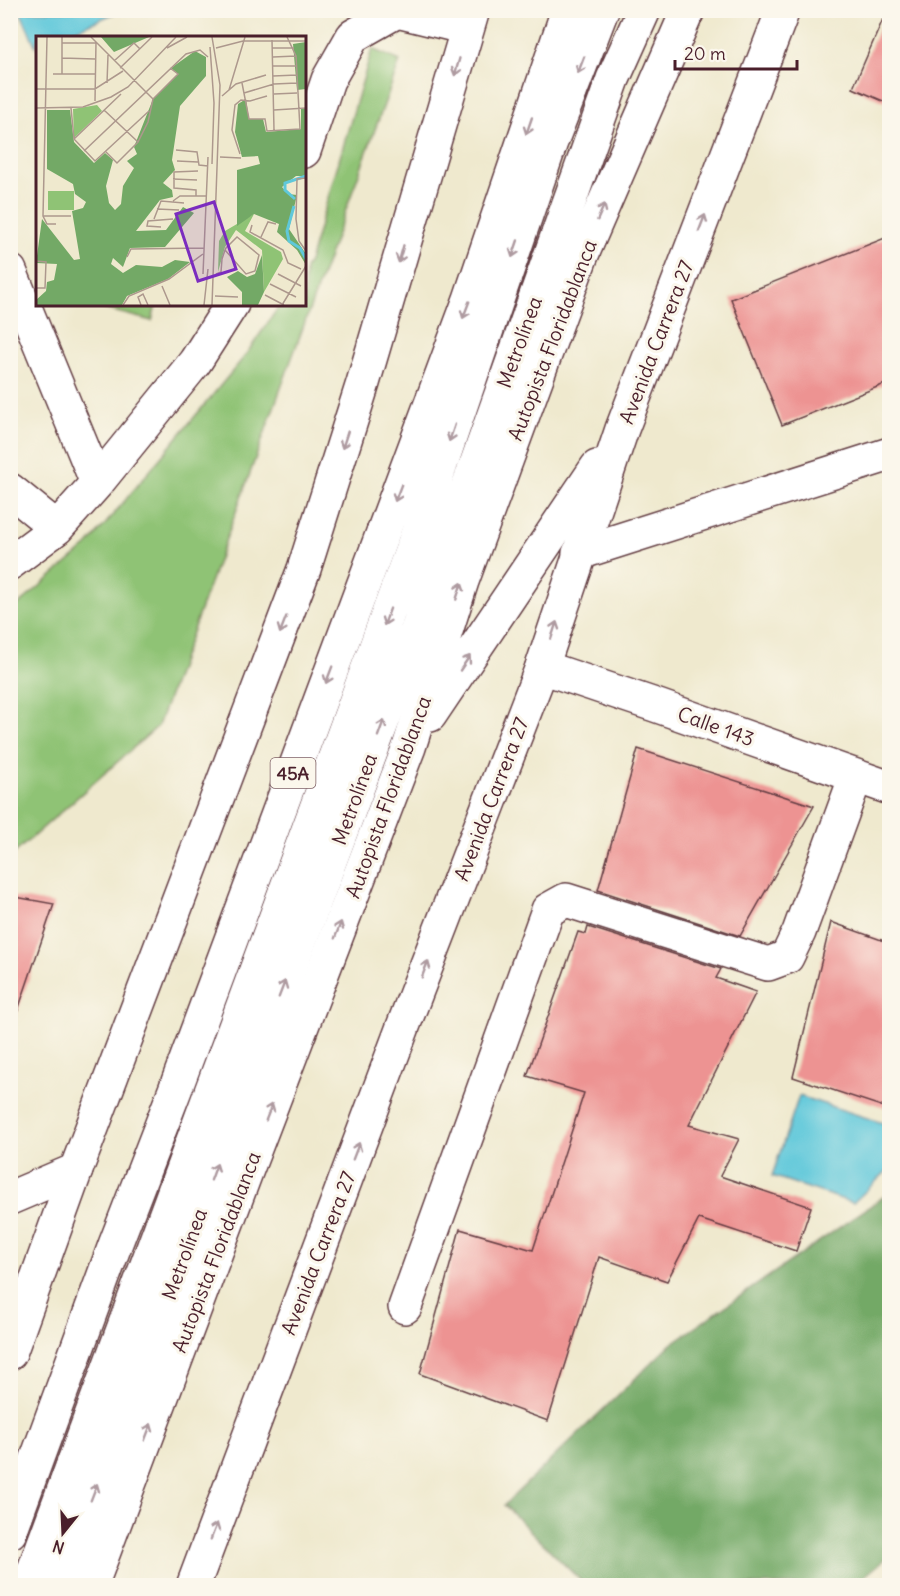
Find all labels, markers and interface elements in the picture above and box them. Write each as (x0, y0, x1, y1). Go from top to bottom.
scale bar (675, 33, 796, 71)
inset map (36, 36, 306, 306)
text: 20 m (684, 42, 726, 65)
one-way arrow (574, 55, 585, 74)
one-way arrow (450, 57, 462, 76)
one-way arrow (523, 116, 534, 135)
one-way arrow (596, 203, 607, 222)
one-way arrow (697, 214, 708, 232)
street label: Autopista Floridablanca (502, 236, 602, 444)
one-way arrow (509, 239, 520, 258)
one-way arrow (395, 244, 406, 263)
street label: Avenida Carrera 27 (613, 257, 699, 427)
street label: Metrolínea (491, 293, 547, 391)
one-way arrow (460, 300, 471, 319)
one-way arrow (445, 423, 456, 442)
one-way arrow (339, 430, 350, 449)
one-way arrow (391, 483, 402, 502)
one-way arrow (454, 582, 465, 601)
one-way arrow (380, 607, 391, 626)
one-way arrow (277, 615, 288, 634)
one-way arrow (549, 621, 560, 640)
one-way arrow (459, 655, 471, 672)
one-way arrow (323, 666, 334, 684)
street label: Autopista Floridablanca (340, 693, 436, 901)
street label: Calle 143 (674, 701, 758, 751)
street label: Avenida Carrera 27 (448, 714, 534, 884)
one-way arrow (376, 719, 387, 738)
street label: Metrolínea (326, 750, 382, 848)
road number: 45A (270, 758, 316, 788)
one-way arrow (334, 921, 345, 940)
one-way arrow (420, 960, 431, 979)
one-way arrow (278, 980, 289, 999)
one-way arrow (264, 1103, 275, 1122)
one-way arrow (351, 1143, 362, 1161)
street label: Autopista Floridablanca (166, 1148, 266, 1356)
one-way arrow (210, 1163, 221, 1181)
street label: Avenida Carrera 27 (275, 1168, 361, 1338)
street label: Metrolínea (156, 1205, 212, 1303)
one-way arrow (144, 1424, 155, 1442)
one-way arrow (89, 1483, 100, 1502)
north arrow (33, 1503, 93, 1563)
one-way arrow (209, 1522, 220, 1541)
text: N (50, 1536, 67, 1558)

